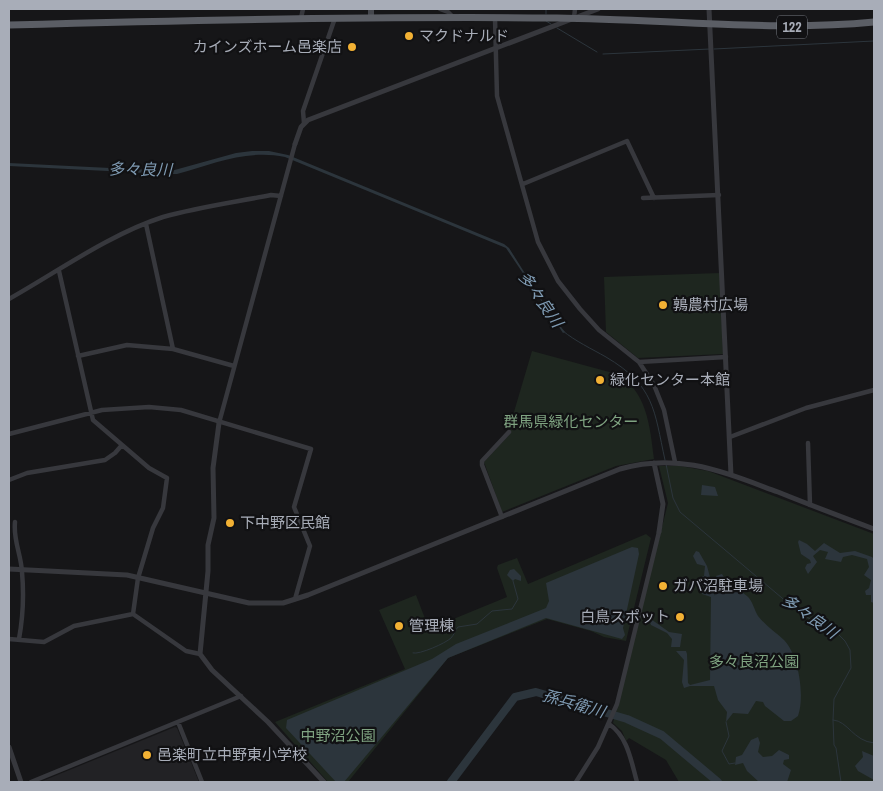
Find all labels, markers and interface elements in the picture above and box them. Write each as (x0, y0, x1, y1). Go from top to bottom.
road number: 122 (777, 16, 807, 38)
place label: マクドナルド (419, 25, 509, 46)
marker: マクドナルド (403, 30, 415, 42)
place label: カインズホーム邑楽店 (193, 36, 342, 57)
marker: カインズホーム邑楽店 (346, 41, 358, 53)
water label: 多々良川 (108, 157, 174, 181)
water label: 多々良川 (514, 266, 570, 333)
place label: 鶉農村広場 (673, 294, 748, 315)
marker: 鶉農村広場 (657, 299, 669, 311)
place label: 緑化センター本館 (610, 369, 730, 390)
marker: 緑化センター本館 (594, 374, 606, 386)
park label: 群馬県緑化センター (503, 411, 639, 432)
place label: 下中野区民館 (240, 512, 330, 533)
marker: 下中野区民館 (224, 517, 236, 529)
place label: ガバ沼駐車場 (673, 575, 763, 596)
marker: ガバ沼駐車場 (657, 580, 669, 592)
water label: 多々良川 (777, 589, 844, 645)
place label: 白鳥スポット (580, 606, 670, 627)
marker: 白鳥スポット (674, 611, 686, 623)
place label: 管理棟 (409, 615, 454, 636)
marker: 管理棟 (393, 620, 405, 632)
park label: 多々良沼公園 (709, 651, 799, 672)
water label: 孫兵衛川 (540, 684, 610, 723)
park label: 中野沼公園 (300, 725, 376, 746)
place label: 邑楽町立中野東小学校 (157, 744, 307, 765)
marker: 邑楽町立中野東小学校 (141, 749, 153, 761)

